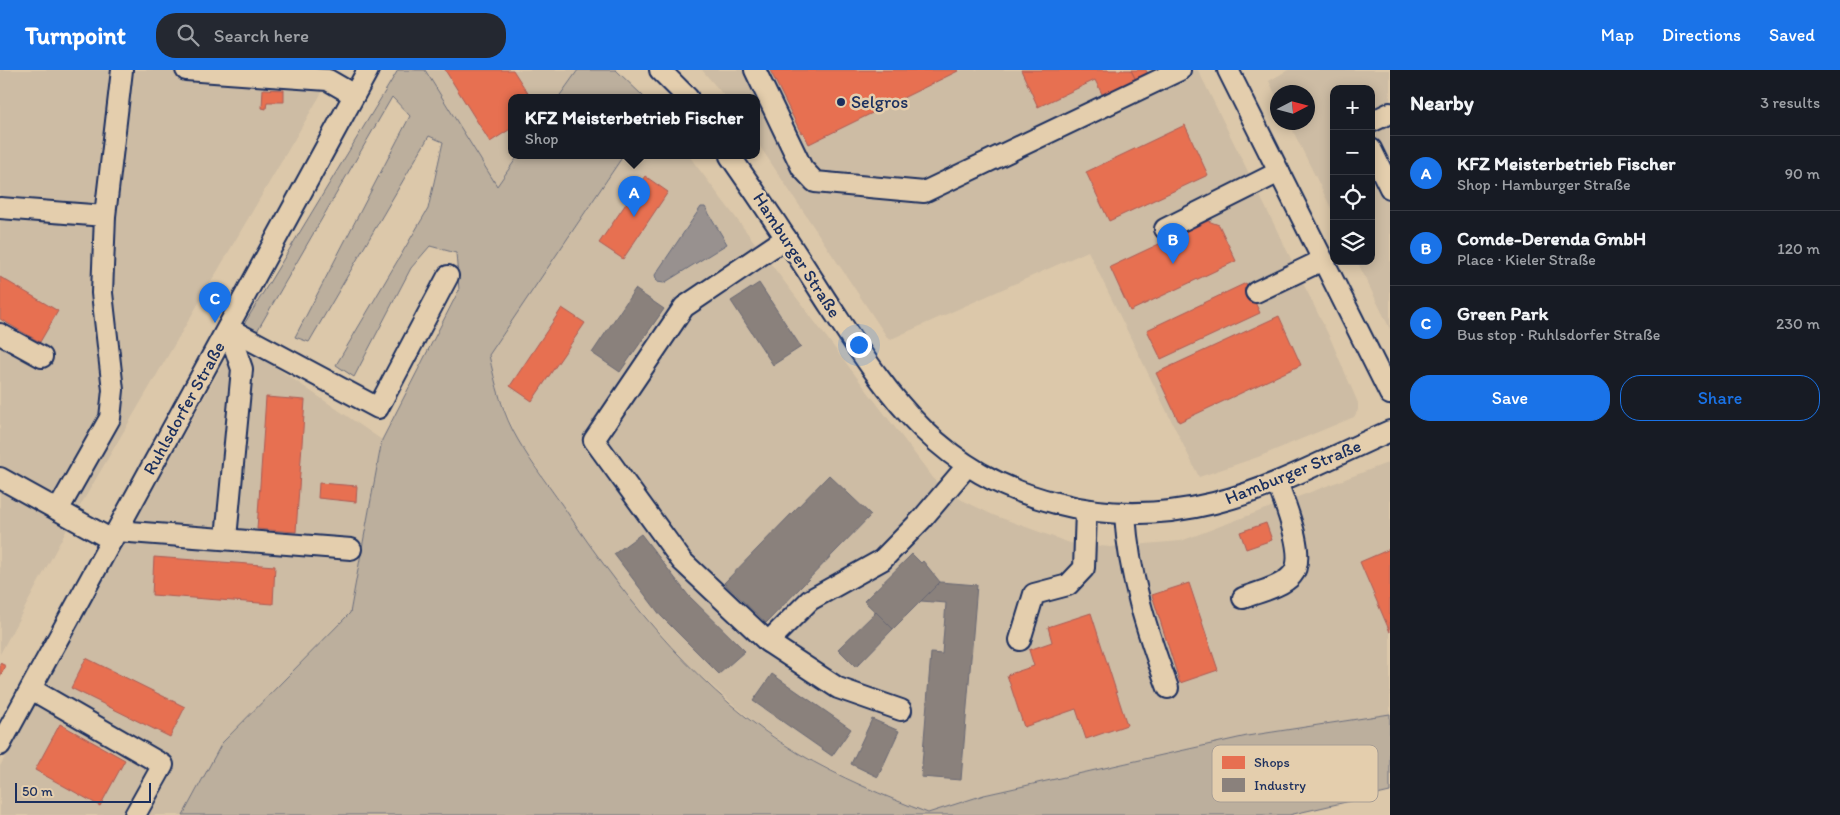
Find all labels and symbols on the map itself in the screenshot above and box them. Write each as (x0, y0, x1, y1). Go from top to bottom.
north arrow (1270, 85, 1315, 130)
place label: Selgros (851, 91, 908, 113)
marker: Selgros (835, 96, 847, 108)
pin: A (618, 176, 650, 217)
street label: Hamburger Straße (748, 188, 846, 322)
pin: B (1157, 223, 1189, 264)
pin: C (199, 282, 231, 323)
your location (846, 332, 872, 358)
street label: Ruhlsdorfer Straße (138, 337, 230, 479)
street label: Hamburger Straße (1222, 435, 1364, 509)
legend (1212, 745, 1378, 802)
text: Shops (1254, 754, 1290, 771)
text: Industry (1254, 777, 1306, 794)
scale bar (15, 780, 151, 803)

